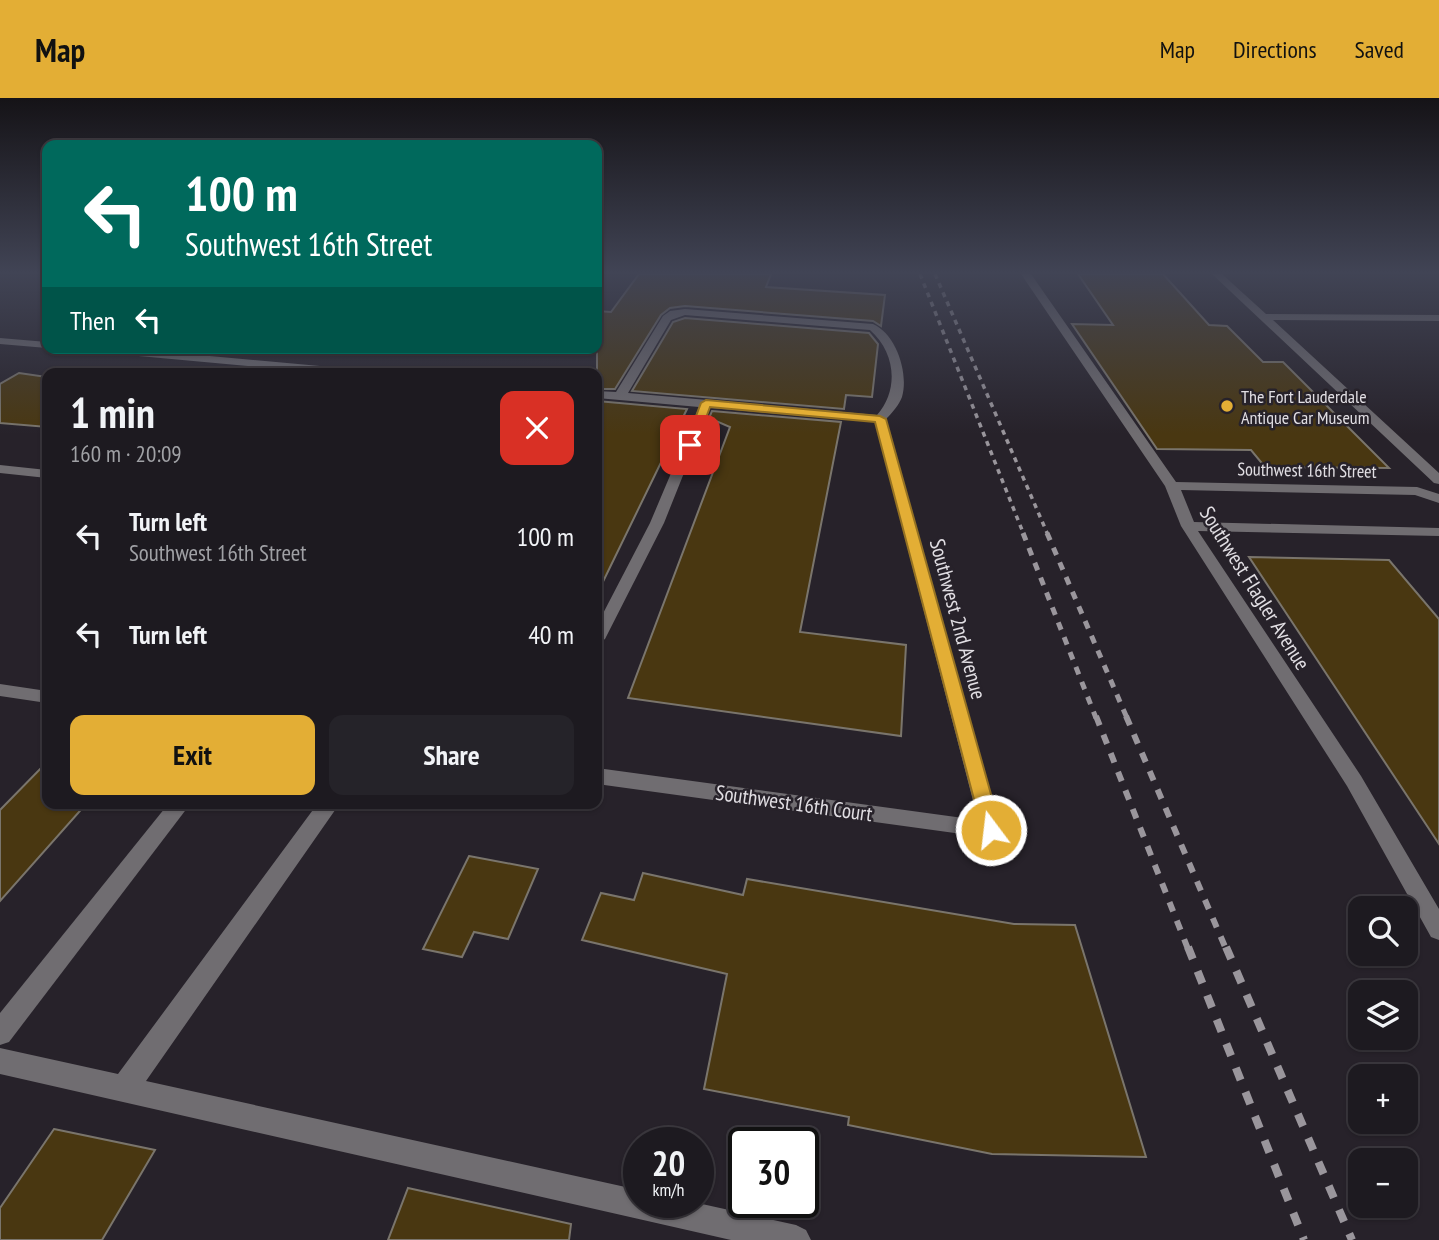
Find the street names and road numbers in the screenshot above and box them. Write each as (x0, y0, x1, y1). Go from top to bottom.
street label: Southwest 16th Street (1237, 457, 1377, 483)
street label: Southwest Flagler Avenue (1194, 501, 1316, 675)
street label: Southwest 2nd Avenue (924, 536, 992, 702)
street label: Southwest 16th Court (714, 779, 874, 827)

